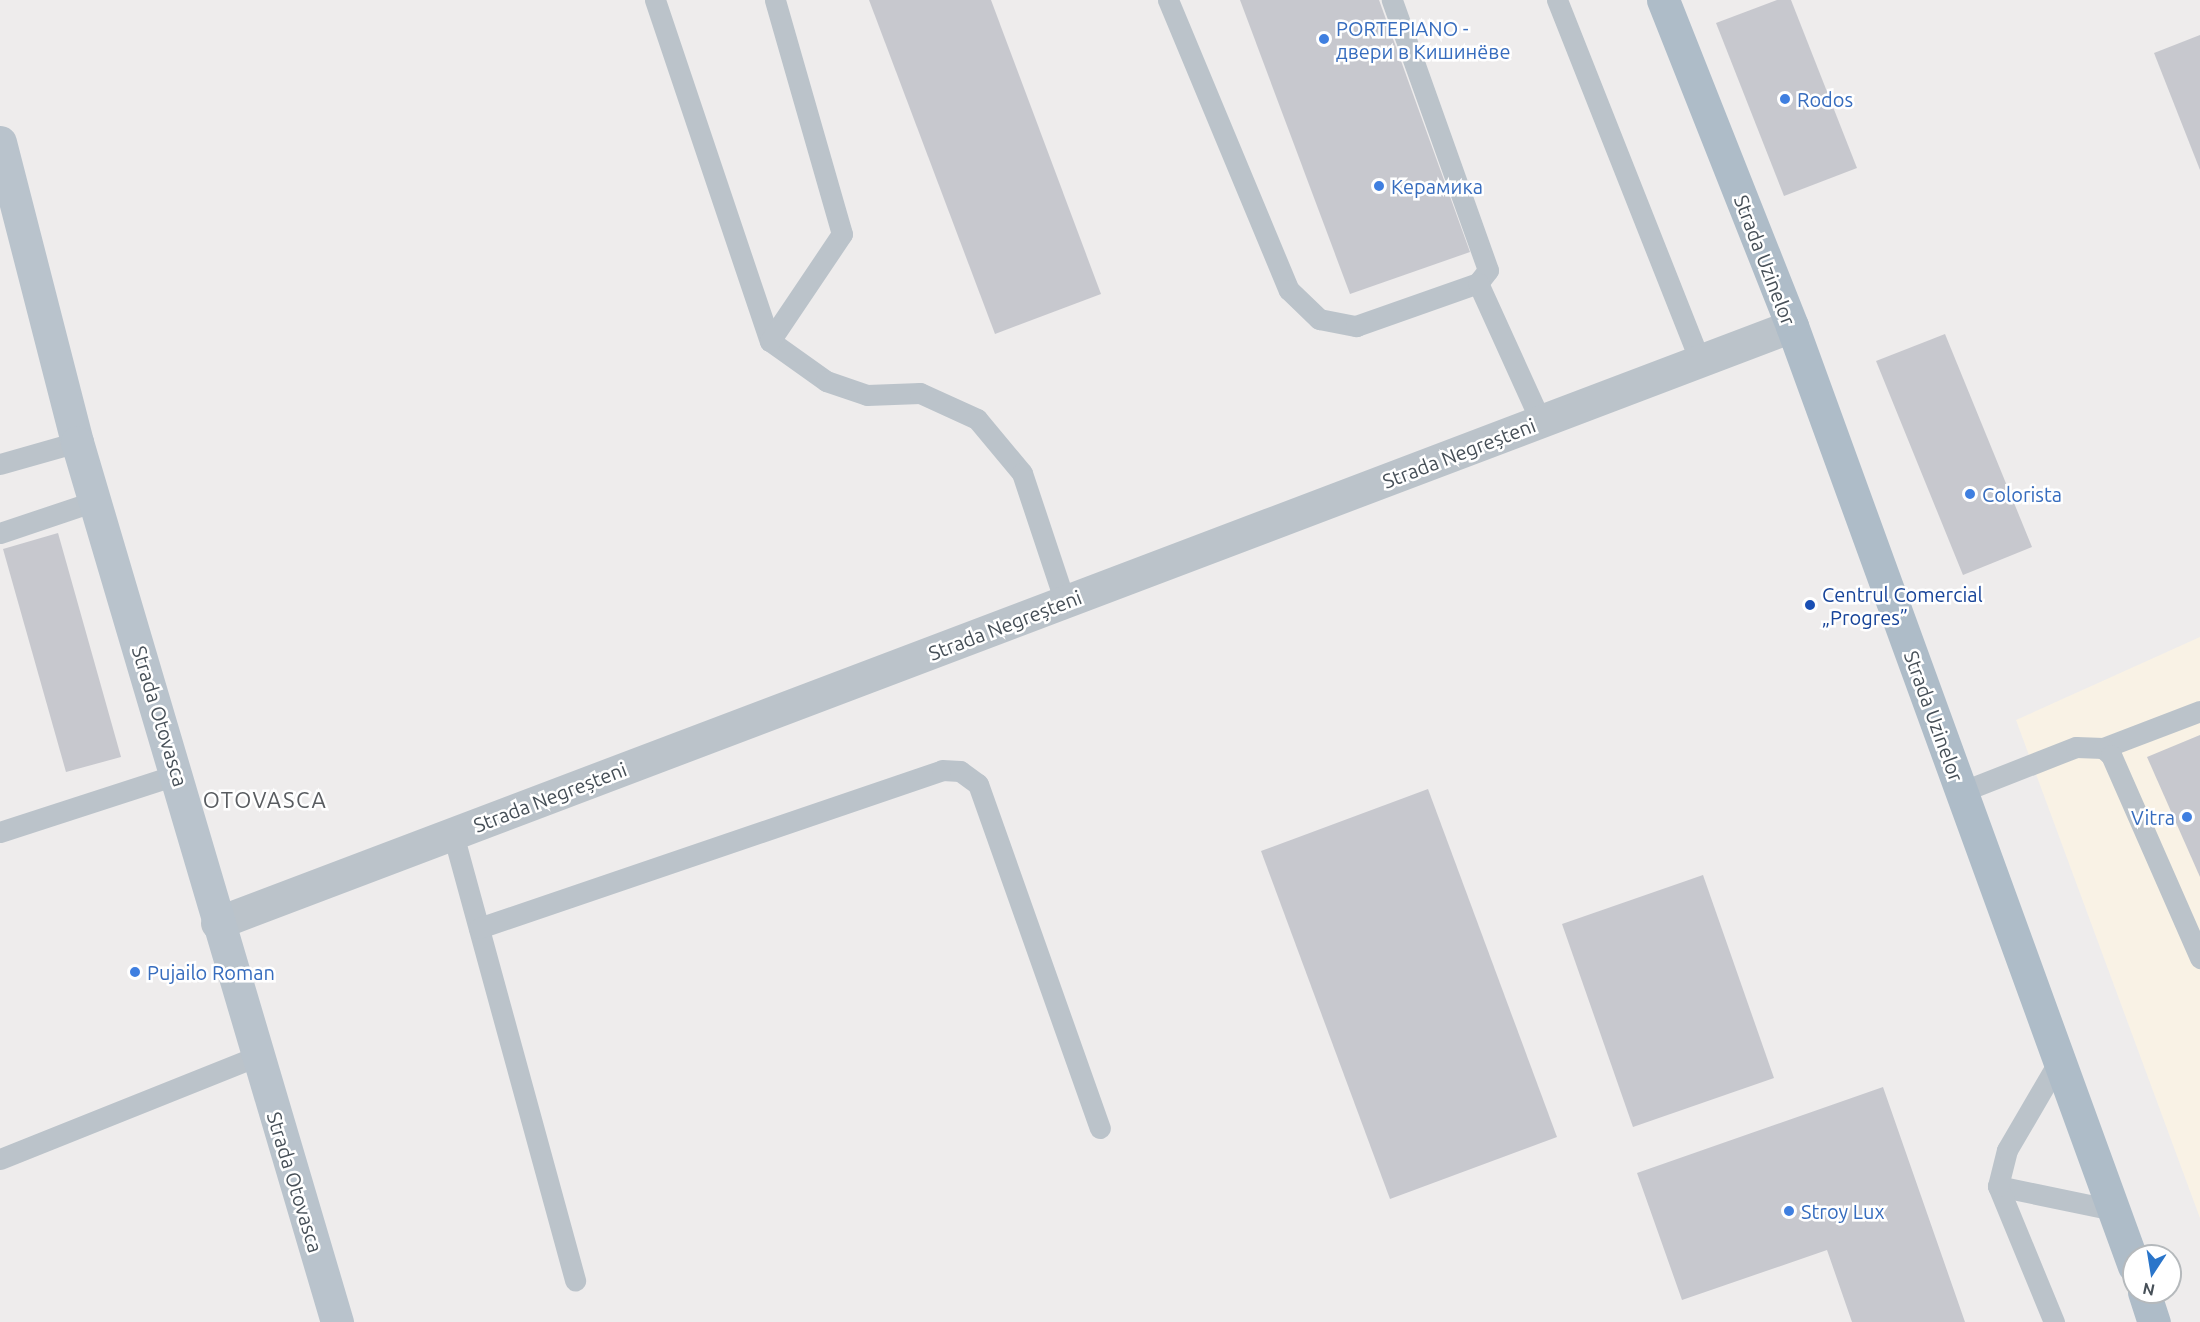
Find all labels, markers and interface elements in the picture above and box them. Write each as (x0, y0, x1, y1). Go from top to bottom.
place label: PORTEPIANO - двери в Кишинёве (1336, 16, 1510, 63)
marker: PORTEPIANO - двери в Кишинёве (1317, 32, 1331, 46)
place label: Rodos (1797, 87, 1853, 111)
marker: Rodos (1778, 92, 1792, 106)
place label: Керамика (1391, 174, 1483, 198)
marker: Керамика (1372, 179, 1386, 193)
street label: Strada Uzinelor (1729, 192, 1801, 328)
street label: Strada Negreșteni (1379, 413, 1539, 493)
place label: Colorista (1982, 482, 2062, 506)
marker: Colorista (1963, 487, 1977, 501)
place label: Centrul Comercial „Progres” (1822, 582, 1983, 629)
street label: Strada Negreșteni (925, 585, 1085, 665)
marker: Centrul Comercial „Progres” (1803, 598, 1817, 612)
street label: Strada Otovasca (127, 643, 193, 789)
street label: Strada Uzinelor (1899, 647, 1969, 785)
street label: Strada Negreșteni (470, 757, 630, 837)
district label: OTOVASCA (203, 787, 327, 813)
place label: Vitra (2131, 805, 2175, 829)
marker: Vitra (2180, 810, 2194, 824)
place label: Pujailo Roman (147, 960, 275, 984)
marker: Pujailo Roman (128, 965, 142, 979)
street label: Strada Otovasca (262, 1109, 328, 1255)
place label: Stroy Lux (1801, 1199, 1884, 1223)
marker: Stroy Lux (1782, 1204, 1796, 1218)
north arrow (2122, 1244, 2182, 1304)
text: N (2141, 1280, 2156, 1300)

